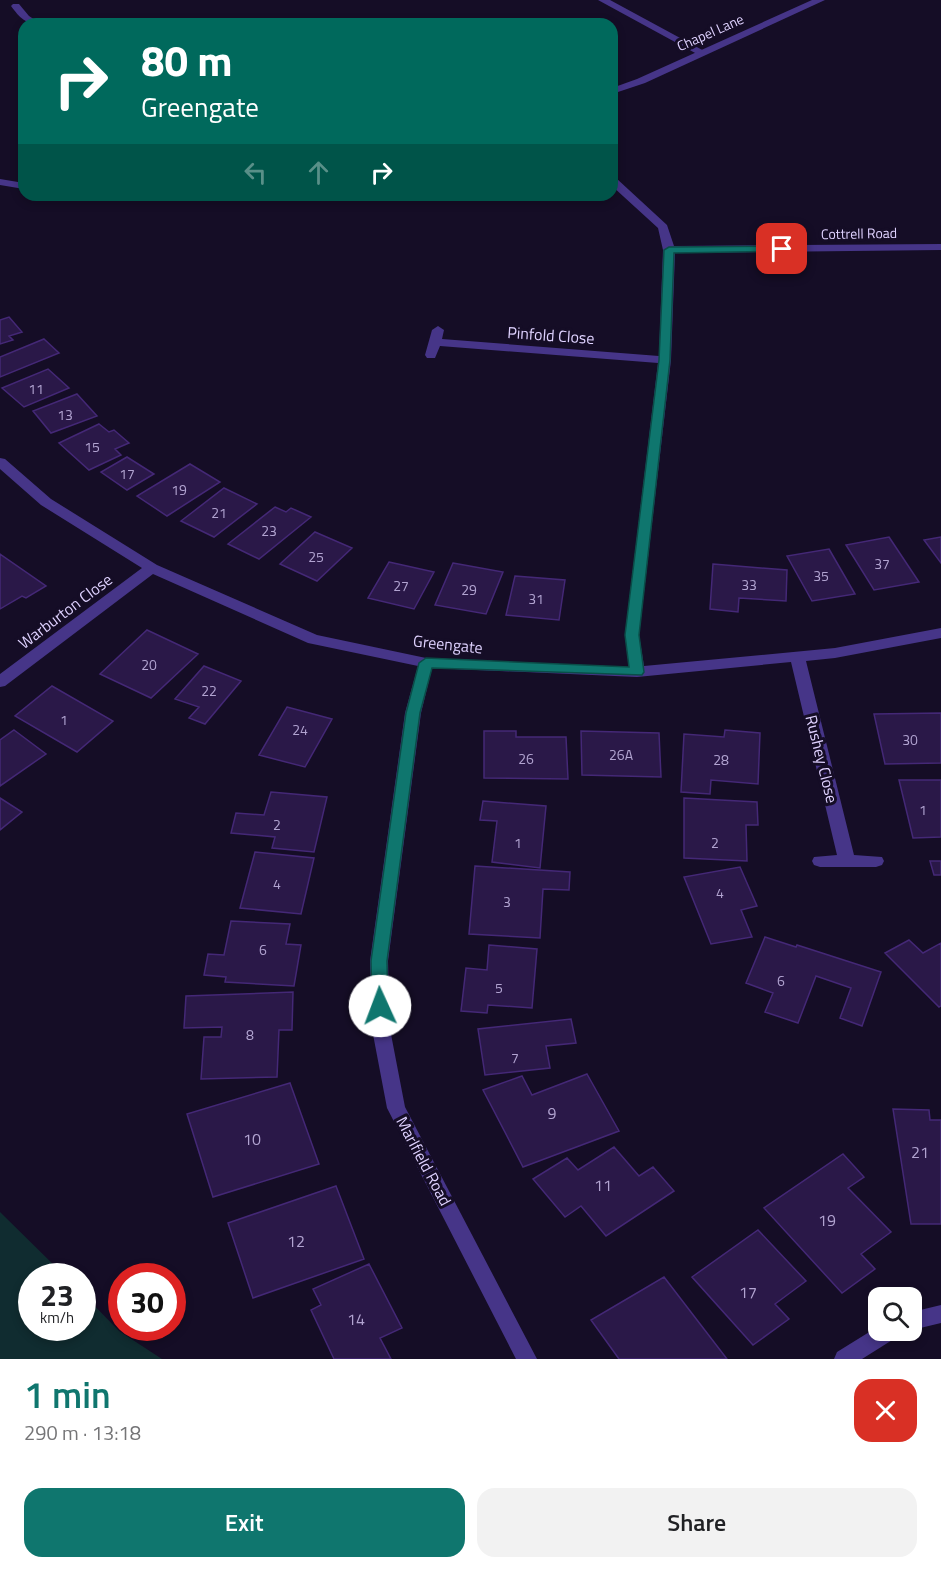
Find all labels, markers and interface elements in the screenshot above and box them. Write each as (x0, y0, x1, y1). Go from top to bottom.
street label: Chapel Lane (673, 8, 747, 56)
text: 80 m (141, 28, 233, 92)
icon: right (42, 42, 120, 120)
text: Greengate (141, 86, 259, 127)
icon: left (239, 156, 272, 189)
icon: ahead (302, 156, 335, 189)
icon: right (365, 156, 398, 189)
street label: Cottrell Road (821, 222, 897, 244)
pin (756, 223, 807, 274)
icon: arrive (765, 232, 798, 265)
street label: Pinfold Close (507, 320, 595, 350)
house number: 11 (28, 378, 44, 399)
house number: 13 (57, 404, 73, 425)
house number: 15 (84, 436, 100, 457)
house number: 17 (119, 463, 135, 484)
house number: 19 (171, 479, 187, 500)
house number: 21 (211, 502, 227, 523)
house number: 23 (261, 520, 277, 541)
house number: 25 (308, 546, 324, 567)
house number: 37 (874, 553, 890, 574)
house number: 35 (813, 565, 829, 586)
street label: Warburton Close (13, 568, 117, 654)
house number: 33 (741, 574, 757, 595)
house number: 27 (393, 575, 409, 596)
house number: 29 (461, 579, 477, 600)
house number: 31 (528, 588, 544, 609)
street label: Greengate (412, 628, 484, 660)
house number: 20 (141, 654, 157, 675)
house number: 22 (201, 680, 217, 701)
house number: 1 (60, 709, 68, 730)
street label: Rushey Close (799, 712, 845, 806)
house number: 24 (292, 719, 308, 740)
house number: 30 (902, 729, 918, 750)
house number: 26A (609, 744, 634, 765)
house number: 26 (518, 748, 534, 769)
house number: 28 (713, 749, 729, 770)
house number: 1 (919, 799, 927, 820)
house number: 2 (273, 814, 281, 835)
house number: 1 (514, 832, 522, 853)
house number: 2 (711, 832, 719, 853)
house number: 4 (273, 873, 281, 894)
house number: 4 (716, 882, 724, 903)
house number: 3 (503, 891, 511, 912)
house number: 6 (259, 939, 267, 960)
house number: 6 (777, 970, 785, 991)
position arrow (348, 974, 412, 1038)
house number: 5 (495, 977, 503, 998)
house number: 8 (246, 1024, 254, 1045)
house number: 7 (511, 1047, 519, 1068)
house number: 9 (548, 1101, 557, 1125)
street label: Marlfield Road (390, 1112, 458, 1210)
house number: 10 (243, 1127, 261, 1151)
house number: 21 (911, 1140, 929, 1164)
house number: 11 (594, 1173, 612, 1197)
house number: 19 (818, 1208, 836, 1232)
house number: 12 (287, 1229, 305, 1253)
speed limit sign: 30 (108, 1263, 186, 1341)
text: 23 (40, 1272, 74, 1318)
house number: 17 (739, 1280, 757, 1304)
map controls (868, 1287, 922, 1341)
button: search (868, 1287, 922, 1341)
text: km/h (40, 1306, 74, 1329)
house number: 14 (347, 1307, 365, 1331)
text: 1 min (24, 1367, 111, 1422)
button: close (854, 1379, 917, 1442)
text: 290 m · 13:18 (24, 1417, 141, 1448)
button: Exit (24, 1488, 465, 1557)
button: Share (477, 1488, 917, 1557)

